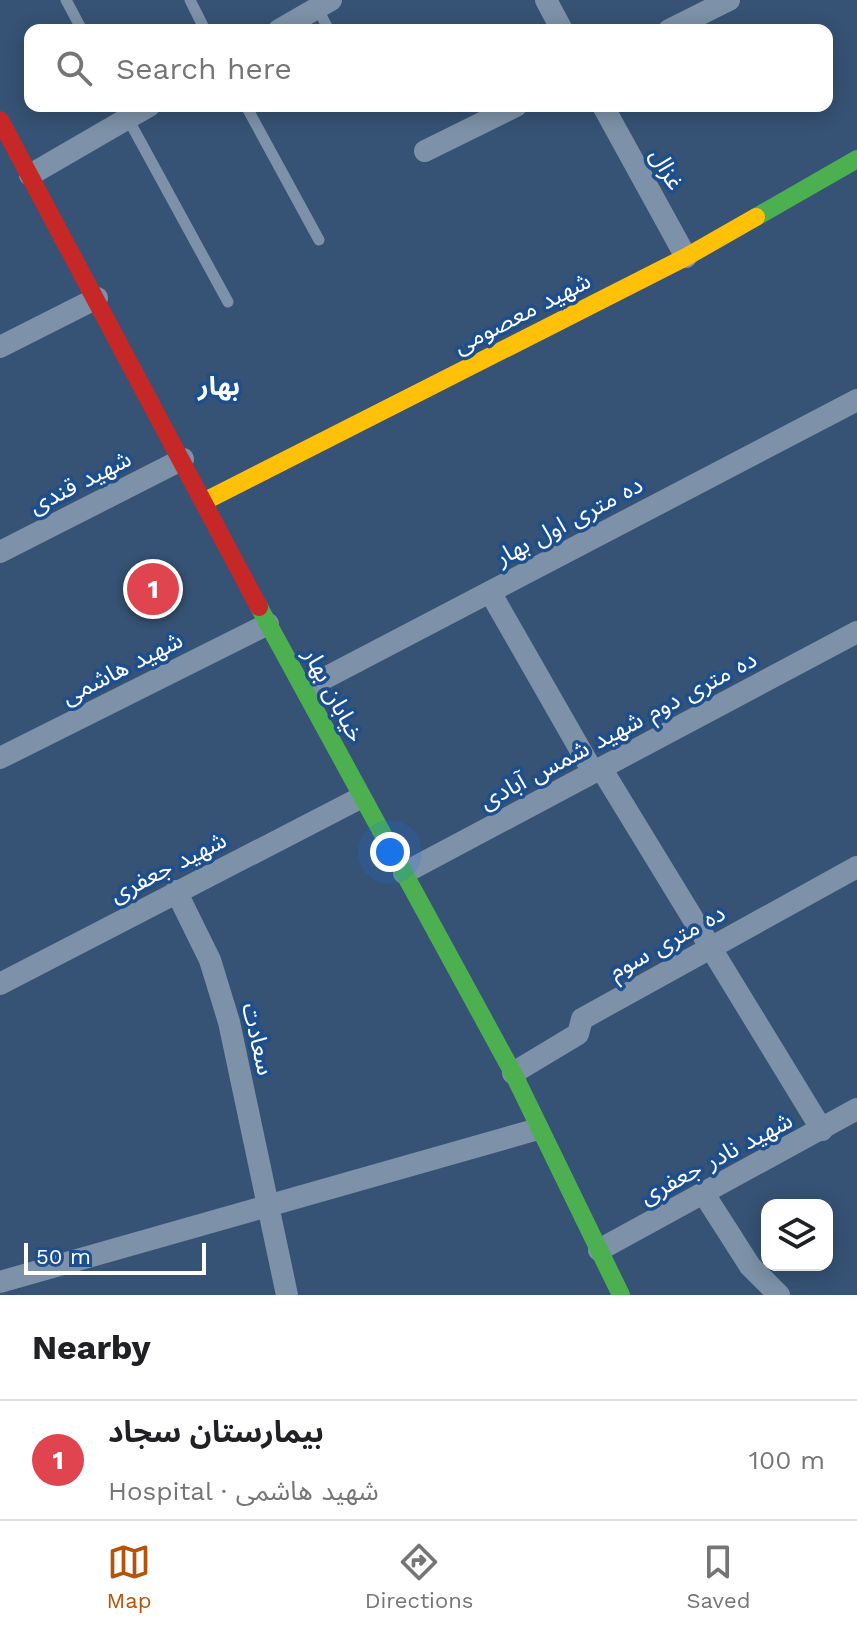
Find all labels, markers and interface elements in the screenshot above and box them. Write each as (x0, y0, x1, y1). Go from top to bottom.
search box (24, 24, 833, 112)
icon: search (52, 46, 96, 90)
text: Search here (116, 51, 292, 86)
street label: غزال (644, 143, 690, 195)
street label: شهید معصومی (449, 266, 595, 360)
district label: بهار (197, 371, 240, 401)
street label: شهید قندی (24, 444, 136, 520)
street label: ده متری اول بهار (490, 470, 647, 572)
pin: 1 (127, 559, 179, 619)
street label: شهید هاشمی (57, 626, 187, 710)
street label: خیابان بهار (297, 642, 370, 747)
street label: ده متری دوم شهید شمس آبادی (475, 645, 763, 819)
street label: شهید جعفری (105, 826, 231, 908)
your location (370, 832, 410, 872)
street label: ده متری سوم (604, 899, 732, 989)
street label: سعادت (236, 1000, 280, 1078)
street label: شهید نادر جعفری (635, 1106, 797, 1210)
map controls (761, 1199, 833, 1271)
button: layers (761, 1199, 833, 1271)
scale bar (24, 1239, 206, 1275)
text: 50 m (36, 1244, 91, 1269)
text: Nearby (32, 1327, 151, 1367)
text: بیمارستان سجاد (108, 1414, 324, 1449)
text: 1 (52, 1445, 64, 1475)
text: 100 m (749, 1445, 825, 1475)
text: Hospital · شهید هاشمی (108, 1476, 379, 1506)
tab: Map (107, 1540, 151, 1613)
tab: Directions (365, 1540, 473, 1613)
tab: Saved (687, 1540, 750, 1613)

